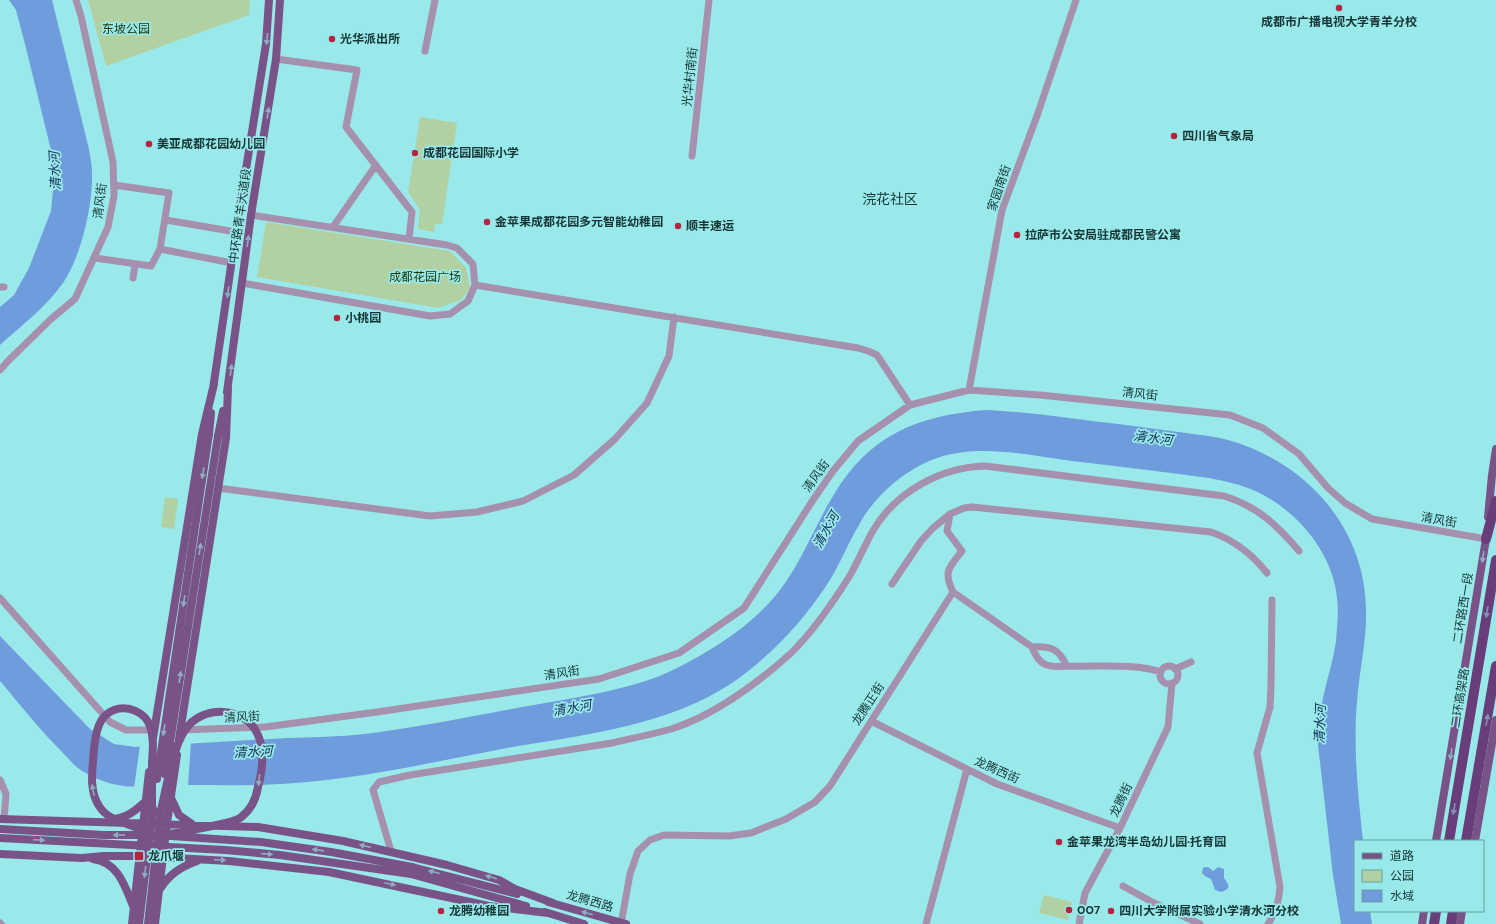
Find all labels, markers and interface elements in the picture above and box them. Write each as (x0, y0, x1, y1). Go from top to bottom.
marker: 成都市广播电视大学青羊分校 (1334, 3, 1344, 13)
place label: 成都市广播电视大学青羊分校 (1261, 14, 1417, 30)
park label: 东坡公园 (102, 21, 150, 37)
place label: 光华派出所 (340, 31, 400, 47)
one-way arrow (263, 33, 270, 45)
marker: 光华派出所 (327, 34, 337, 44)
street label: 光华村南街 (679, 46, 701, 108)
one-way arrow (265, 106, 271, 119)
place label: 四川省气象局 (1182, 128, 1254, 144)
marker: 四川省气象局 (1169, 131, 1179, 141)
place label: 美亚成都花园幼儿园 (157, 136, 265, 152)
marker: 美亚成都花园幼儿园 (144, 139, 154, 149)
place label: 成都花园国际小学 (423, 145, 519, 161)
water label: 清水河 (45, 148, 65, 191)
marker: 成都花园国际小学 (410, 148, 420, 158)
street label: 家园南街 (984, 163, 1014, 213)
street label: 中环路青羊大道段 (225, 167, 255, 265)
street label: 清风街 (90, 182, 110, 220)
district label: 浣花社区 (862, 190, 918, 208)
place label: 金苹果成都花园多元智能幼稚园 (495, 214, 663, 230)
marker: 金苹果成都花园多元智能幼稚园 (482, 217, 492, 227)
place label: 顺丰速运 (686, 218, 734, 234)
marker: 顺丰速运 (673, 221, 683, 231)
place label: 拉萨市公安局驻成都民警公寓 (1025, 227, 1181, 243)
marker: 拉萨市公安局驻成都民警公寓 (1012, 230, 1022, 240)
one-way arrow (245, 235, 251, 247)
park label: 成都花园广场 (389, 269, 461, 285)
one-way arrow (224, 286, 230, 298)
place label: 小桃园 (345, 310, 381, 326)
marker: 小桃园 (332, 313, 342, 323)
one-way arrow (227, 364, 234, 376)
street label: 清风街 (1121, 384, 1159, 404)
water label: 清水河 (1133, 427, 1176, 449)
street label: 清风街 (799, 457, 833, 495)
one-way arrow (200, 467, 206, 479)
water label: 清水河 (809, 506, 844, 551)
street label: 清风街 (1420, 509, 1458, 531)
one-way arrow (197, 543, 203, 555)
one-way arrow (1480, 551, 1486, 563)
street label: 二环路西一段 (1449, 571, 1477, 645)
one-way arrow (180, 595, 186, 607)
one-way arrow (1484, 606, 1490, 618)
street label: 清风街 (543, 662, 581, 684)
street label: 二环高架路 (1447, 667, 1473, 729)
one-way arrow (177, 671, 183, 683)
street label: 龙腾正街 (848, 680, 888, 728)
water label: 清水河 (551, 696, 596, 720)
water label: 清水河 (1311, 701, 1329, 744)
street label: 清风街 (224, 708, 260, 726)
one-way arrow (1484, 714, 1490, 726)
one-way arrow (161, 724, 167, 736)
water label: 清水河 (233, 742, 276, 762)
one-way arrow (1448, 748, 1454, 760)
street label: 龙腾西街 (972, 753, 1022, 787)
one-way arrow (256, 774, 262, 786)
street label: 龙腾街 (1106, 780, 1136, 820)
one-way arrow (90, 784, 96, 796)
one-way arrow (1451, 803, 1457, 815)
one-way arrow (112, 832, 125, 838)
place label: 金苹果龙湾半岛幼儿园·托育园 (1067, 834, 1226, 850)
one-way arrow (33, 837, 45, 844)
marker: 金苹果龙湾半岛幼儿园·托育园 (1054, 837, 1064, 847)
legend (1354, 840, 1484, 912)
one-way arrow (359, 842, 371, 848)
one-way arrow (312, 847, 324, 853)
place label: 龙爪堰 (148, 848, 184, 864)
text: 道路 (1390, 848, 1414, 864)
marker: 龙爪堰 (133, 850, 145, 862)
one-way arrow (260, 850, 273, 857)
one-way arrow (214, 857, 226, 864)
one-way arrow (142, 866, 149, 878)
text: 公园 (1390, 868, 1414, 884)
one-way arrow (427, 869, 440, 875)
one-way arrow (485, 874, 497, 880)
one-way arrow (384, 882, 397, 888)
street label: 龙腾西路 (565, 887, 615, 915)
text: 水域 (1390, 888, 1414, 904)
place label: 007 (1077, 902, 1101, 918)
place label: 龙腾幼稚园 (449, 903, 509, 919)
place label: 四川大学附属实验小学清水河分校 (1119, 903, 1299, 919)
marker: 007 (1064, 905, 1074, 915)
marker: 龙腾幼稚园 (436, 906, 446, 916)
marker: 四川大学附属实验小学清水河分校 (1106, 906, 1116, 916)
one-way arrow (581, 910, 593, 916)

